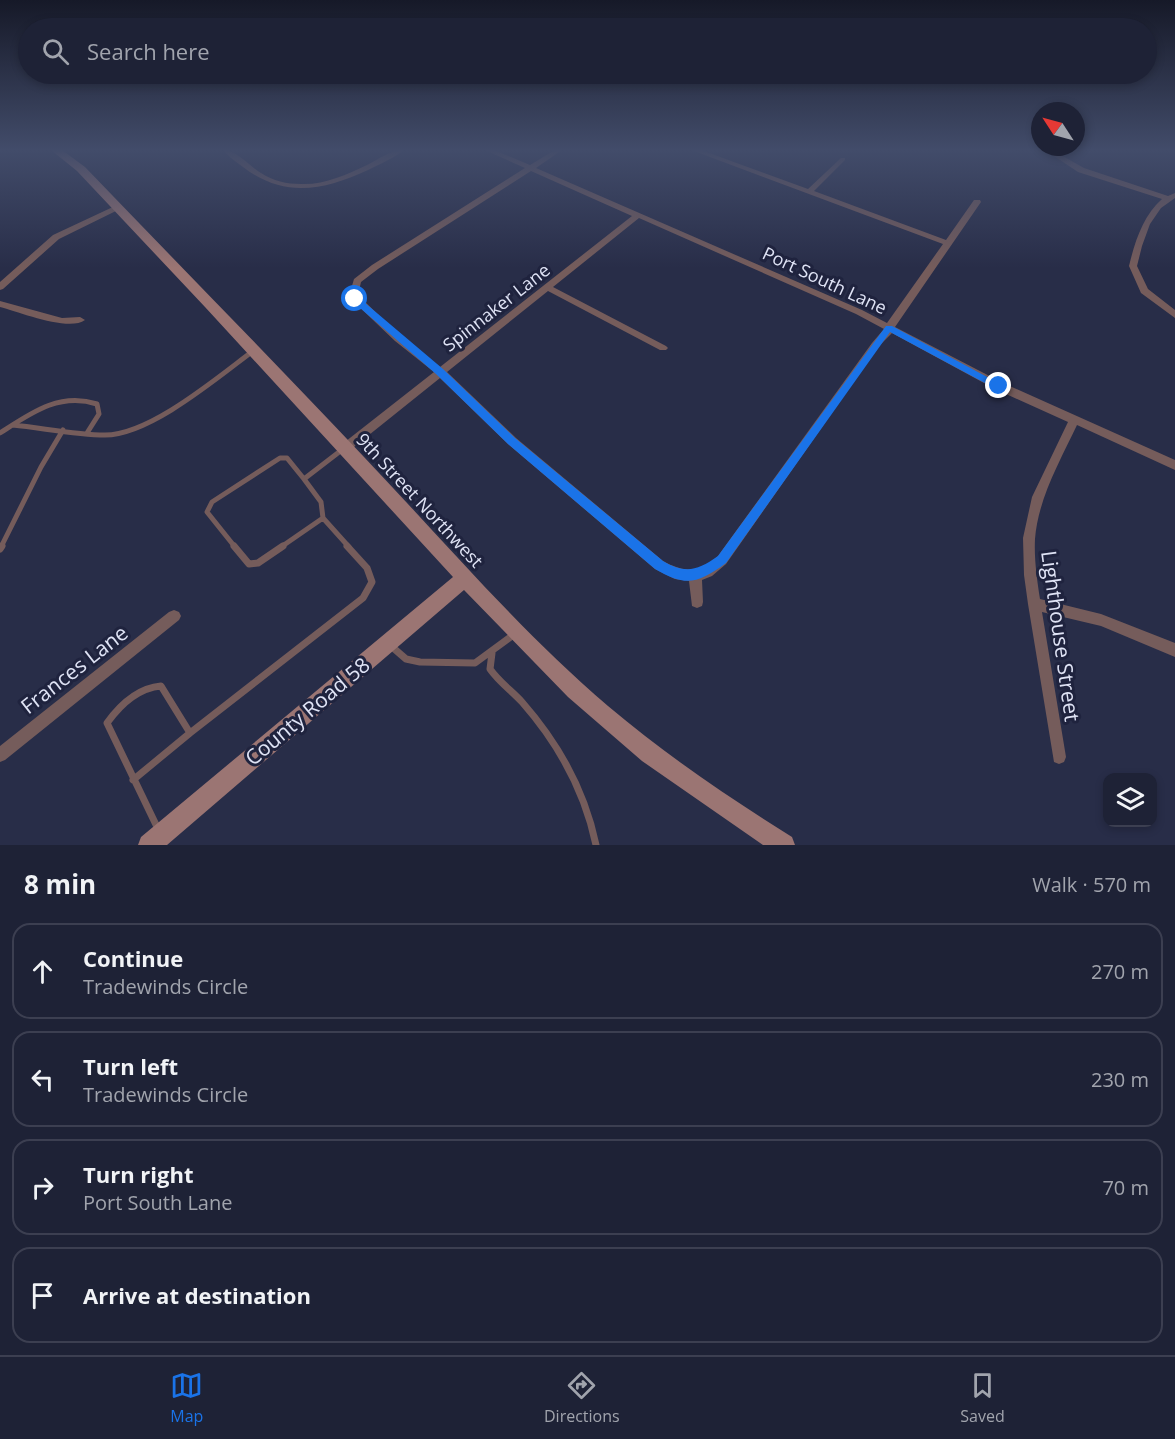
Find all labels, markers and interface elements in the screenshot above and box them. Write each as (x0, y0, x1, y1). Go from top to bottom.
search box (18, 18, 1157, 84)
icon: search (39, 35, 72, 68)
text: Search here (87, 36, 210, 66)
north arrow (1031, 102, 1085, 156)
street label: Port South Lane (759, 241, 891, 319)
street label: Spinnaker Lane (438, 258, 554, 356)
route start (341, 285, 367, 311)
route end (985, 372, 1011, 398)
street label: 9th Street Northwest (351, 428, 489, 572)
street label: Lighthouse Street (1035, 549, 1087, 723)
street label: Frances Lane (15, 618, 133, 720)
street label: County Road 58 (239, 651, 375, 771)
map controls (1103, 773, 1157, 827)
button: layers (1103, 773, 1157, 827)
text: 8 min (24, 866, 96, 902)
text: Walk · 570 m (1032, 871, 1151, 898)
text: Continue (83, 943, 183, 973)
icon: ahead (26, 955, 59, 988)
text: 270 m (1091, 958, 1149, 985)
text: Tradewinds Circle (83, 973, 248, 1000)
text: Turn left (83, 1051, 178, 1081)
icon: left (26, 1063, 59, 1096)
text: 230 m (1091, 1066, 1149, 1093)
text: Tradewinds Circle (83, 1081, 248, 1108)
text: Turn right (83, 1159, 194, 1189)
icon: right (26, 1171, 59, 1204)
text: 70 m (1102, 1174, 1149, 1201)
text: Port South Lane (83, 1189, 232, 1216)
icon: arrive (26, 1279, 59, 1312)
text: Arrive at destination (83, 1280, 311, 1310)
tab: Map (170, 1369, 203, 1427)
tab: Directions (544, 1369, 620, 1427)
tab: Saved (960, 1369, 1005, 1427)

